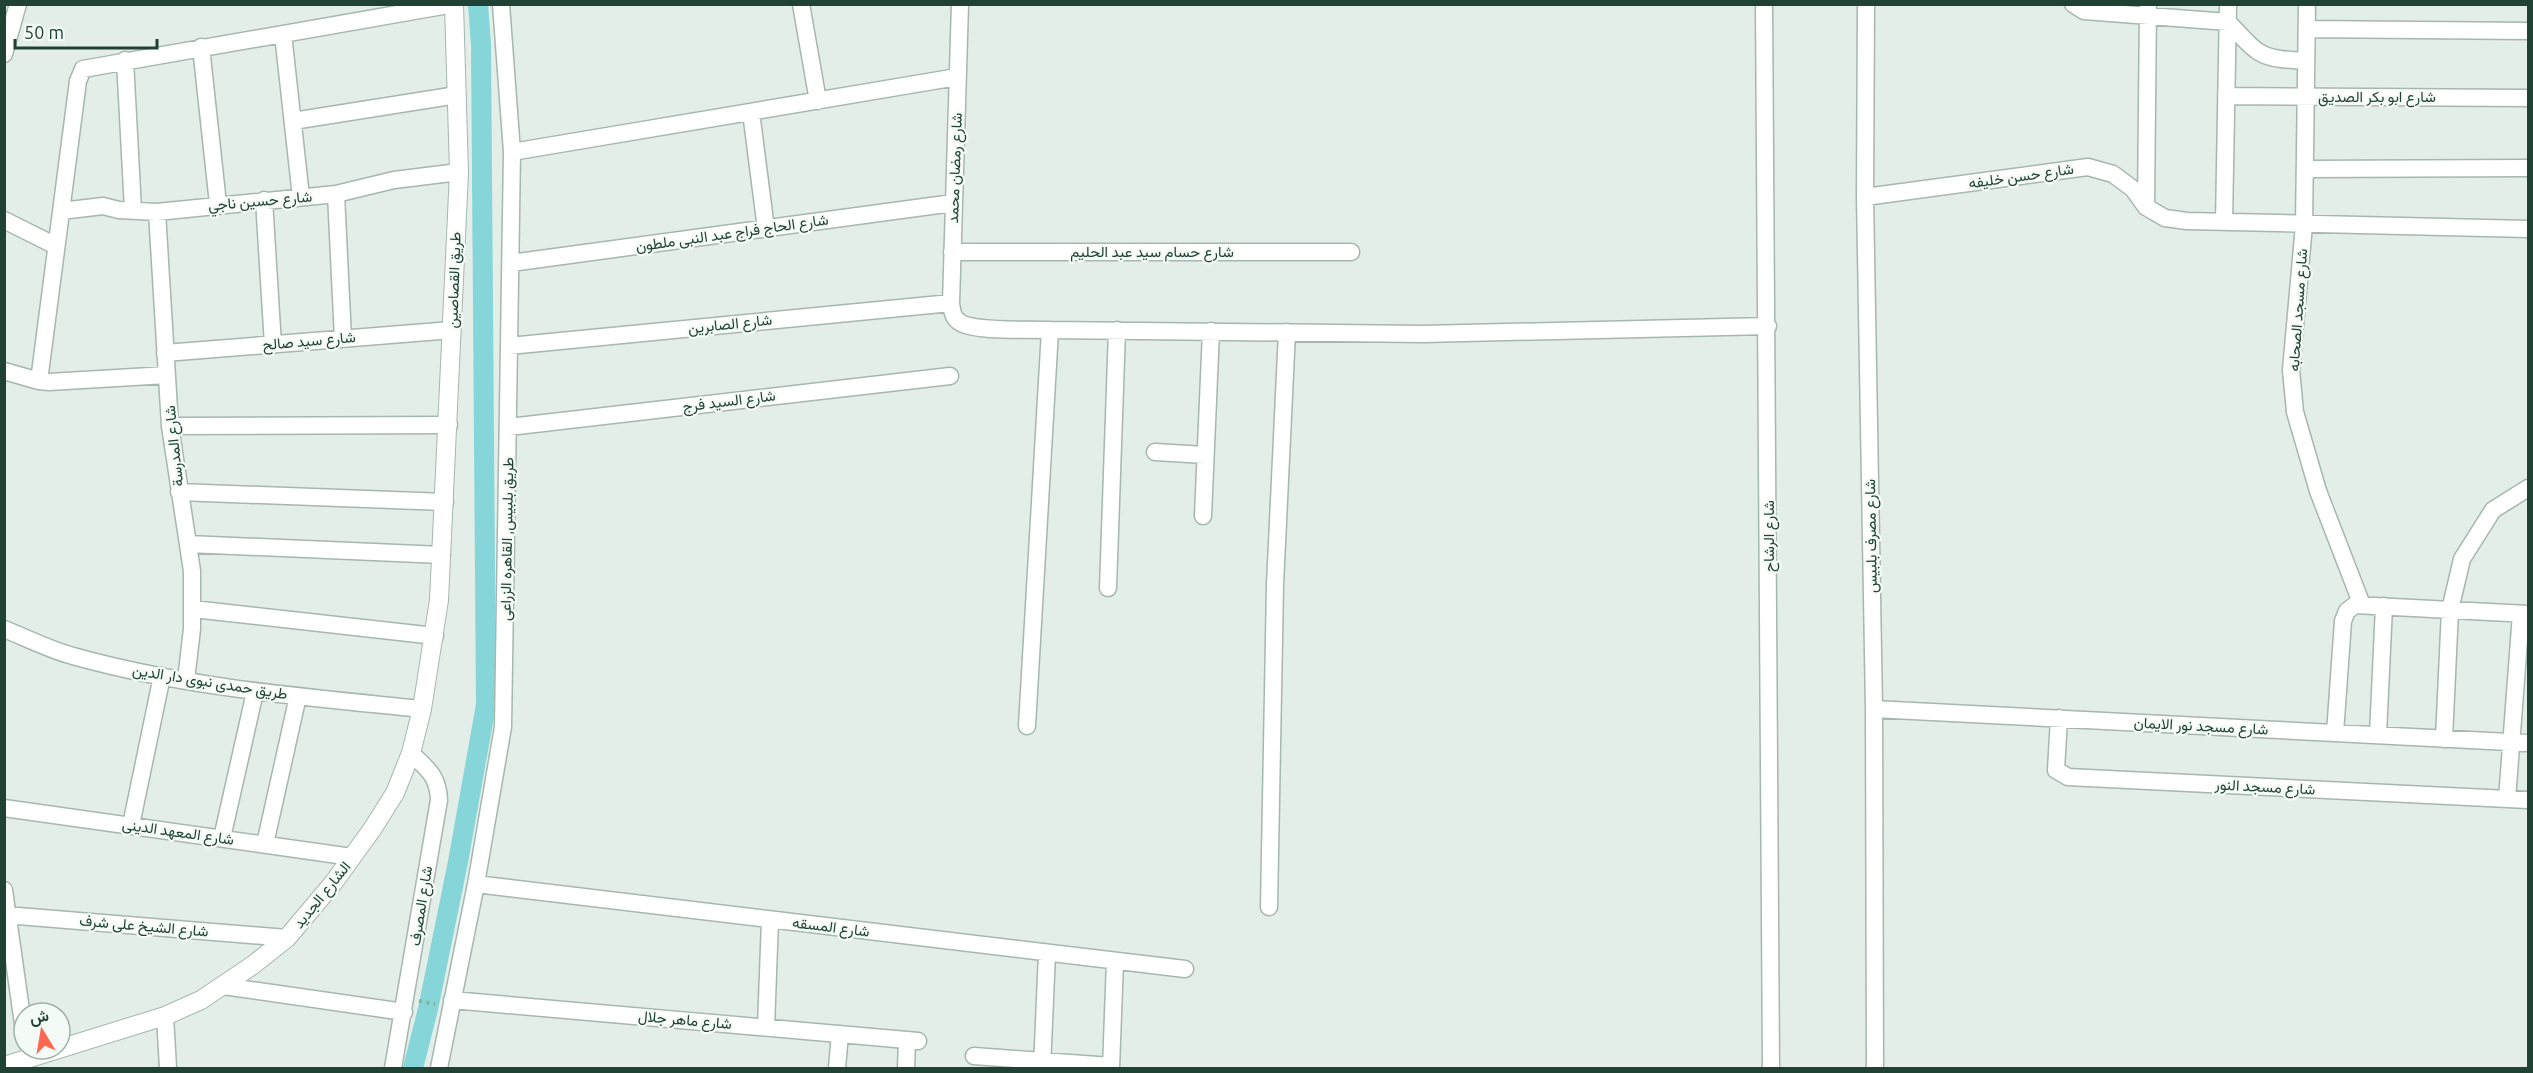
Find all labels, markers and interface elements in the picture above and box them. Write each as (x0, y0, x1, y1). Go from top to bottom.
scale bar (15, 12, 158, 50)
text: 50 m (24, 22, 64, 42)
street label: شارع ابو بكر الصديق (2318, 88, 2436, 108)
street label: شارع رمضان محمد (944, 112, 968, 224)
street label: شارع حسن خليفه (1967, 160, 2075, 194)
street label: شارع حسين ناجي (207, 187, 313, 219)
street label: شارع الحاج فراج عبد النبى ملطون (635, 211, 830, 257)
street label: طريق القصاصين (443, 231, 466, 329)
street label: شارع حسام سيد عبد الحليم (1070, 243, 1234, 263)
street label: شارع مسجد الصحابه (2285, 248, 2313, 372)
street label: شارع الصابرين (687, 311, 773, 339)
street label: شارع سيد صالح (262, 328, 357, 356)
street label: شارع السيد فرج (681, 386, 777, 418)
street label: شارع المدرسة (161, 404, 189, 487)
street label: طريق بلبيس, القاهره الزراعى (497, 457, 518, 621)
street label: شارع مصرف بلبيس (1861, 479, 1883, 593)
street label: شارع الرشاح (1760, 500, 1780, 572)
street label: طريق حمدى نبوى دار الدين (131, 661, 289, 704)
street label: شارع مسجد نور الايمان (2133, 713, 2269, 741)
street label: شارع مسجد النور (2213, 775, 2316, 801)
street label: شارع المعهد الدينى (121, 815, 235, 851)
street label: الشارع الجديد (290, 858, 356, 933)
street label: شارع المصرف (406, 865, 438, 948)
street label: شارع الشيخ على شرف (79, 911, 209, 943)
street label: شارع المسقه (791, 913, 871, 943)
north arrow (12, 1001, 72, 1061)
text: ش (28, 1006, 50, 1028)
street label: شارع ماهر جلال (637, 1007, 733, 1035)

